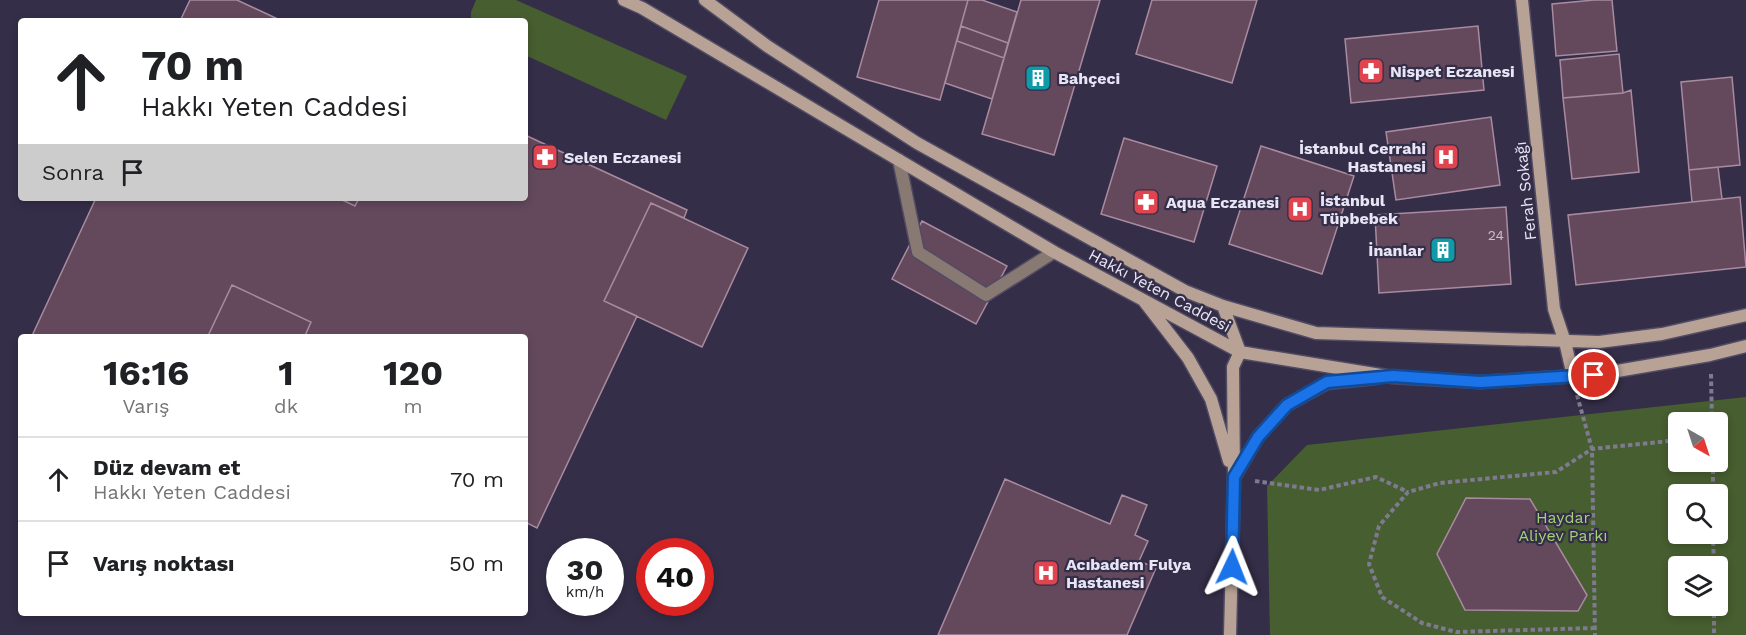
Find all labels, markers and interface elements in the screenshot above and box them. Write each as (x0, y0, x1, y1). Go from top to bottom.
text: 70 m (141, 41, 244, 90)
icon: ahead (42, 42, 120, 120)
pharmacy icon: Nispet Eczanesi (1356, 56, 1386, 86)
place label: Nispet Eczanesi (1390, 62, 1515, 81)
building icon: Bahçeci (1023, 63, 1053, 93)
place label: Bahçeci (1058, 69, 1120, 88)
text: Hakkı Yeten Caddesi (141, 91, 408, 123)
place label: İstanbul Cerrahi Hastanesi (1299, 139, 1426, 176)
street label: Ferah Sokağı (1511, 141, 1540, 241)
pharmacy icon: Selen Eczanesi (530, 142, 560, 172)
hospital icon: İstanbul Cerrahi Hastanesi (1431, 142, 1461, 172)
place label: Selen Eczanesi (564, 148, 682, 167)
icon: arrive (116, 156, 149, 189)
text: Sonra (42, 160, 104, 185)
pharmacy icon: Aqua Eczanesi (1131, 187, 1161, 217)
place label: İstanbul Tüpbebek (1320, 191, 1398, 228)
place label: Aqua Eczanesi (1166, 193, 1279, 212)
hospital icon: İstanbul Tüpbebek (1285, 194, 1315, 224)
house number: 24 (1488, 227, 1504, 243)
building icon: İnanlar (1428, 235, 1458, 265)
place label: İnanlar (1368, 241, 1424, 260)
street label: Hakkı Yeten Caddesi (1085, 245, 1234, 336)
pin (1568, 349, 1619, 400)
text: 16:16 (103, 352, 189, 394)
text: 1 (278, 352, 294, 394)
text: 120 (383, 352, 443, 394)
icon: arrive (1577, 358, 1610, 391)
text: Varış (123, 394, 170, 418)
text: dk (274, 394, 298, 418)
text: m (403, 394, 423, 418)
north arrow (1668, 412, 1728, 472)
map controls (1668, 412, 1728, 616)
text: Düz devam et (93, 455, 240, 480)
icon: ahead (42, 463, 75, 496)
text: 70 m (450, 467, 504, 492)
text: Hakkı Yeten Caddesi (93, 480, 291, 504)
button: search (1668, 484, 1728, 544)
park label: Haydar Aliyev Parkı (1518, 508, 1608, 545)
position arrow (1200, 535, 1264, 599)
speed limit sign: 40 (636, 538, 714, 616)
icon: arrive (42, 547, 75, 580)
text: Varış noktası (93, 551, 235, 576)
text: 50 m (449, 551, 504, 576)
text: 30 (566, 552, 604, 587)
place label: Acıbadem Fulya Hastanesi (1066, 555, 1192, 592)
button: layers (1668, 556, 1728, 616)
hospital icon: Acıbadem Fulya Hastanesi (1031, 558, 1061, 588)
text: km/h (566, 583, 604, 601)

